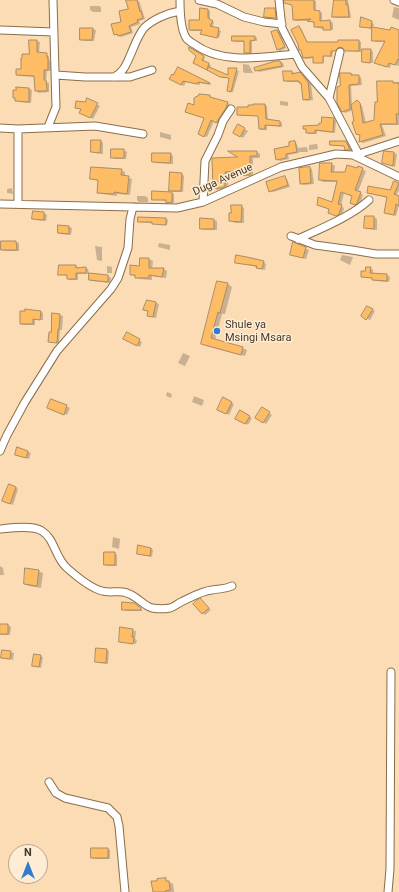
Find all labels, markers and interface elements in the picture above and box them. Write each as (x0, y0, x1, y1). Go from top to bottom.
street label: Duga Avenue (191, 161, 255, 199)
place label: Shule ya Msingi Msara (225, 318, 291, 344)
marker: Shule ya Msingi Msara (212, 326, 222, 336)
north arrow (8, 844, 48, 884)
text: N (24, 846, 32, 859)

